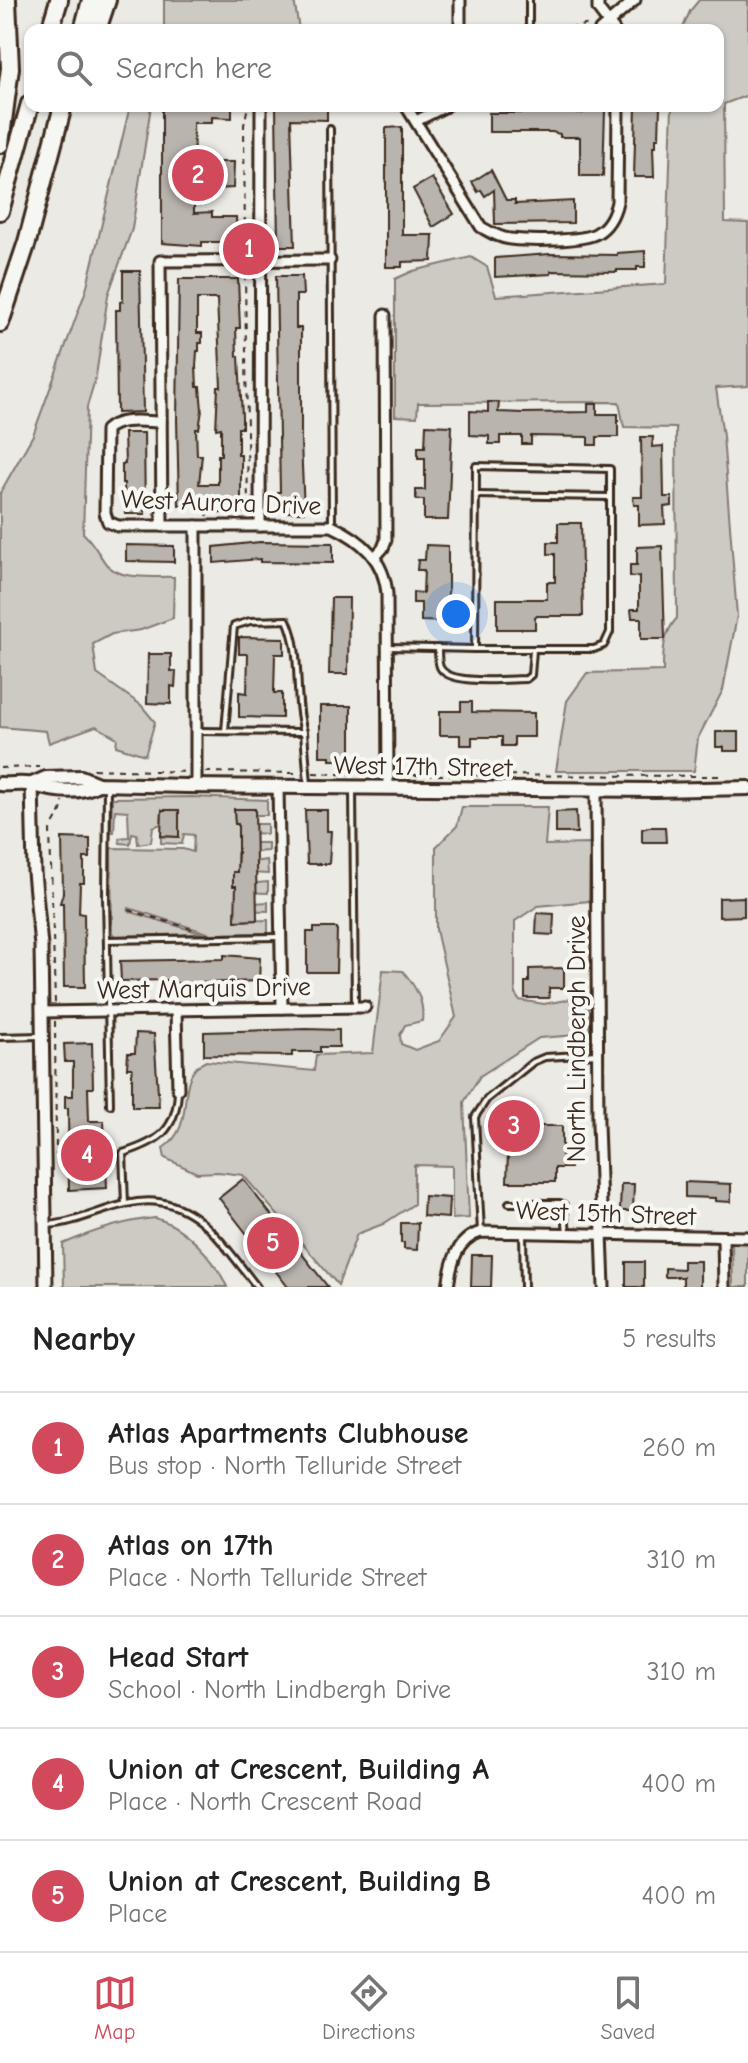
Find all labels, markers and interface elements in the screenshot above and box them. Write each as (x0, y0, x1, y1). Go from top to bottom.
search box (24, 24, 724, 112)
icon: search (52, 46, 96, 90)
text: Search here (116, 51, 272, 86)
pin: 2 (172, 145, 224, 205)
pin: 1 (223, 219, 275, 279)
street label: West Aurora Drive (120, 485, 322, 521)
your location (436, 594, 476, 634)
street label: West 17th Street (333, 750, 514, 784)
street label: North Lindbergh Drive (562, 915, 592, 1163)
street label: West Marquis Drive (97, 972, 311, 1006)
pin: 3 (488, 1096, 540, 1156)
pin: 4 (61, 1125, 113, 1185)
street label: West 15th Street (515, 1196, 698, 1232)
pin: 5 (247, 1213, 299, 1273)
text: Nearby (32, 1319, 135, 1359)
text: 5 results (622, 1324, 716, 1354)
text: Atlas Apartments Clubhouse (108, 1416, 468, 1451)
text: 1 (53, 1433, 63, 1463)
text: 260 m (642, 1433, 716, 1463)
text: Bus stop · North Telluride Street (108, 1451, 461, 1481)
text: Atlas on 17th (108, 1528, 274, 1563)
text: 2 (52, 1545, 64, 1575)
text: 310 m (647, 1545, 716, 1575)
text: Place · North Telluride Street (108, 1563, 426, 1593)
text: Head Start (108, 1640, 248, 1675)
text: 3 (52, 1657, 64, 1687)
text: 310 m (647, 1657, 716, 1687)
text: School · North Lindbergh Drive (108, 1675, 451, 1705)
text: Union at Crescent, Building A (108, 1752, 489, 1787)
text: 4 (52, 1769, 64, 1799)
text: 400 m (642, 1769, 716, 1799)
text: Place · North Crescent Road (108, 1787, 422, 1817)
text: Union at Crescent, Building B (108, 1864, 491, 1899)
text: 5 (51, 1881, 65, 1911)
text: 400 m (642, 1881, 716, 1911)
text: Place (108, 1899, 167, 1929)
tab: Map (93, 1971, 137, 2045)
tab: Directions (322, 1971, 415, 2045)
tab: Saved (600, 1971, 655, 2045)

